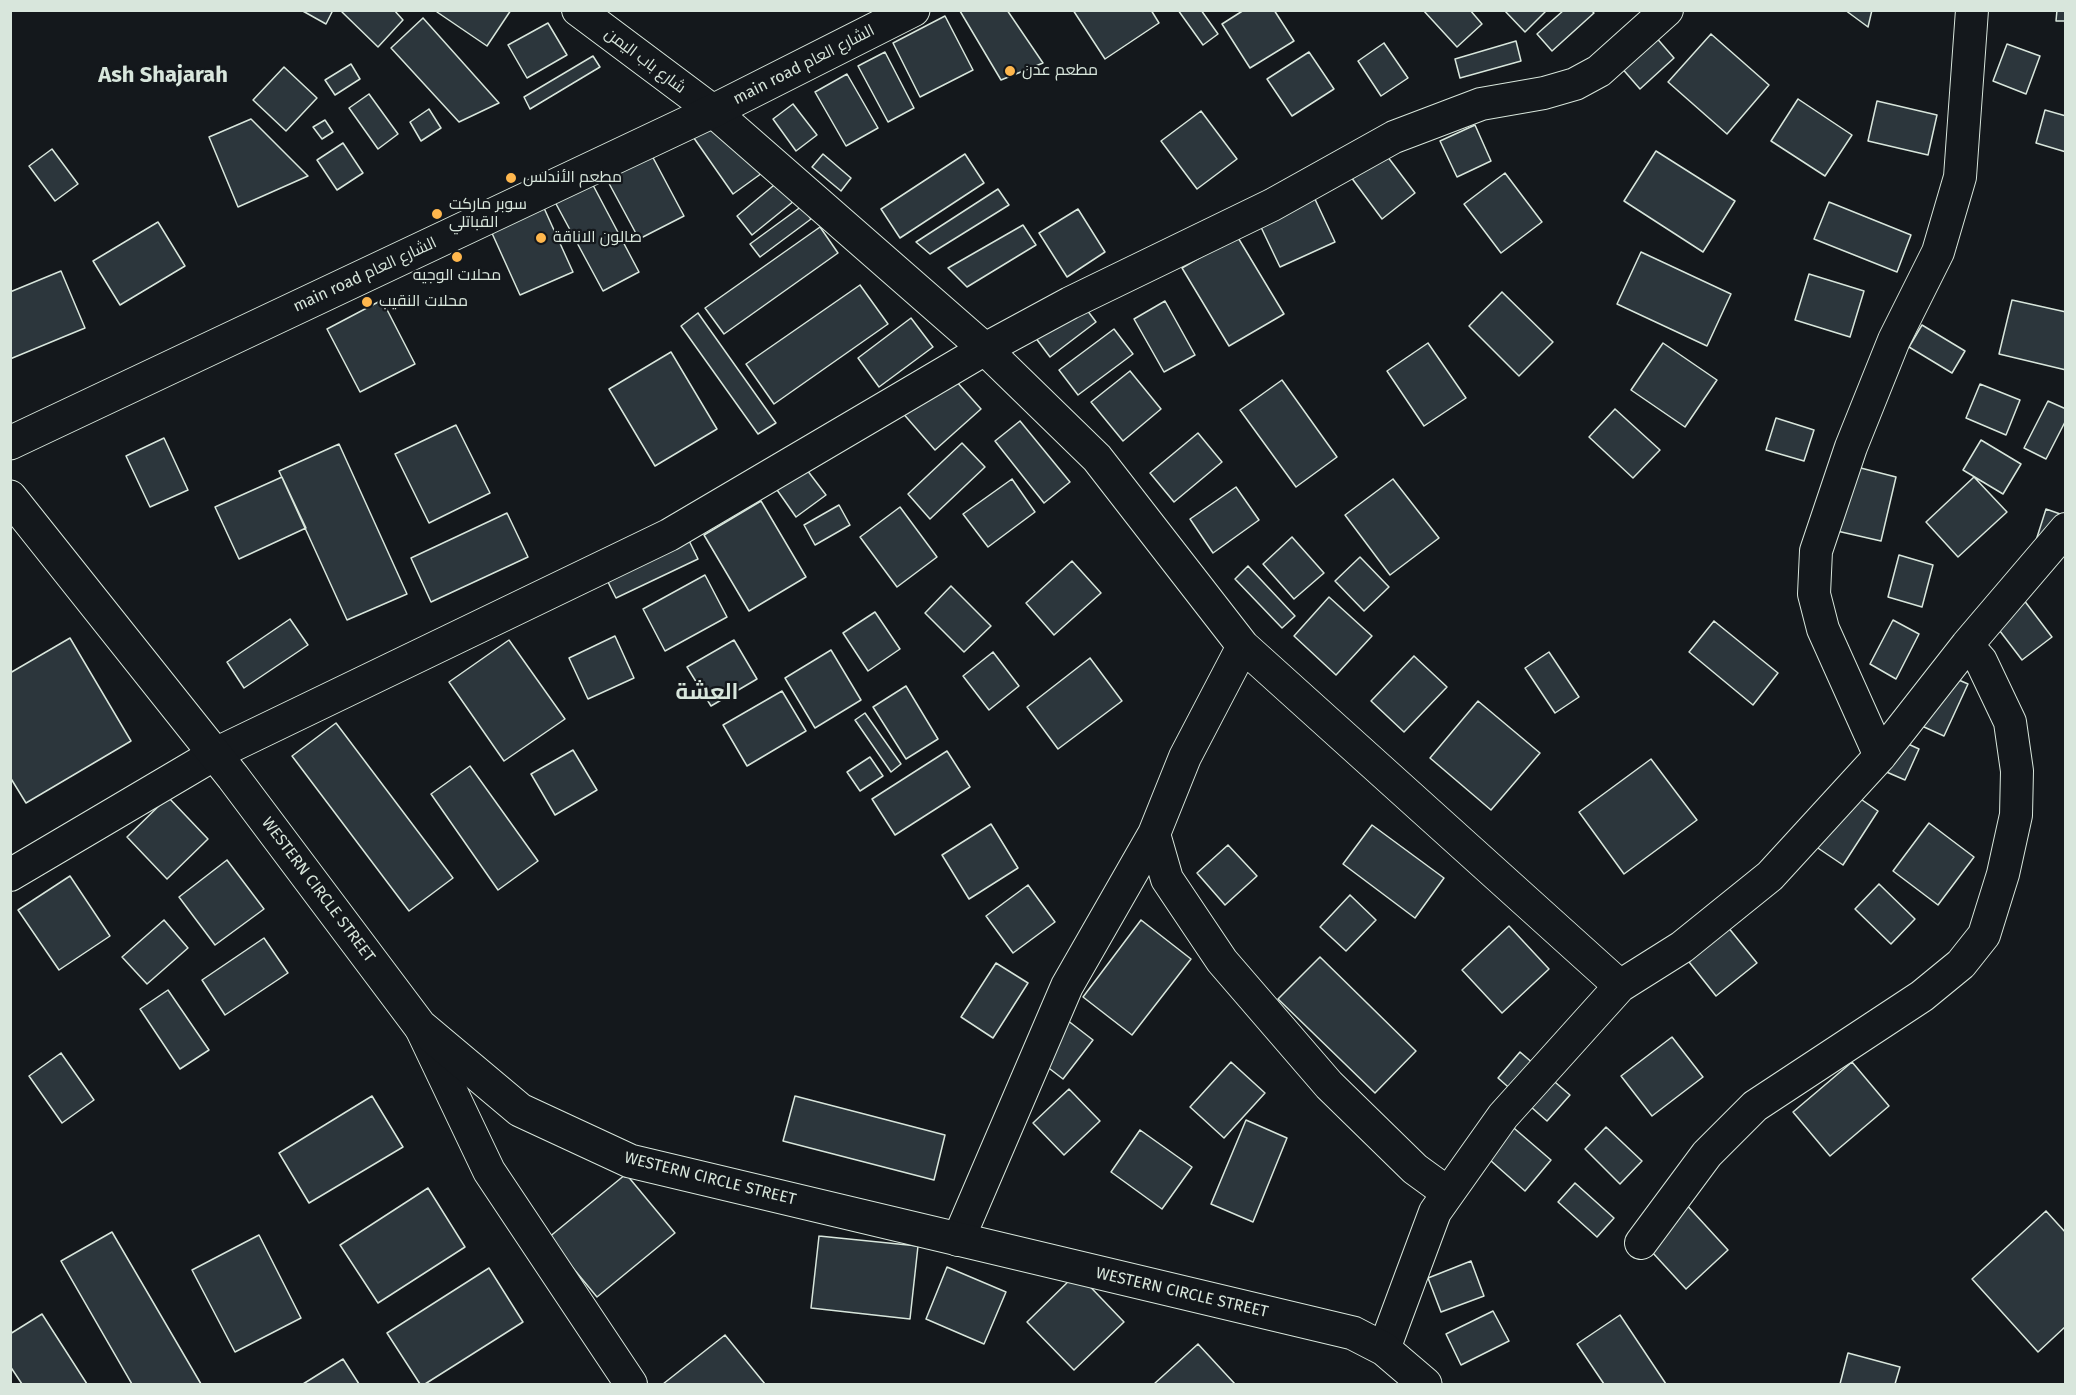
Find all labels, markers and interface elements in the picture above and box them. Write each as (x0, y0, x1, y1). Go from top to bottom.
street label: main road الشارع العام (730, 21, 878, 109)
street label: شارع باب اليمن (601, 24, 689, 98)
place label: مطعم عدن (1022, 61, 1098, 81)
district label: Ash Shajarah (98, 63, 228, 89)
marker: مطعم عدن (1003, 64, 1017, 78)
place label: مطعم الأندلس (523, 168, 622, 188)
marker: مطعم الأندلس (504, 171, 518, 185)
place label: سوبر ماركت القباتلي (449, 195, 527, 233)
marker: سوبر ماركت القباتلي (430, 207, 444, 221)
place label: صالون الاناقة (553, 228, 642, 248)
marker: صالون الاناقة (534, 231, 548, 245)
street label: main road الشارع العام (290, 233, 440, 317)
marker: محلات الوجيه (450, 250, 464, 264)
place label: محلات الوجيه (413, 266, 501, 286)
place label: محلات النقيب (379, 292, 468, 312)
marker: محلات النقيب (360, 295, 374, 309)
district label: العشة (676, 680, 738, 706)
street label: WESTERN CIRCLE STREET (257, 814, 379, 966)
street label: WESTERN CIRCLE STREET (622, 1148, 798, 1210)
street label: WESTERN CIRCLE STREET (1094, 1264, 1270, 1322)

